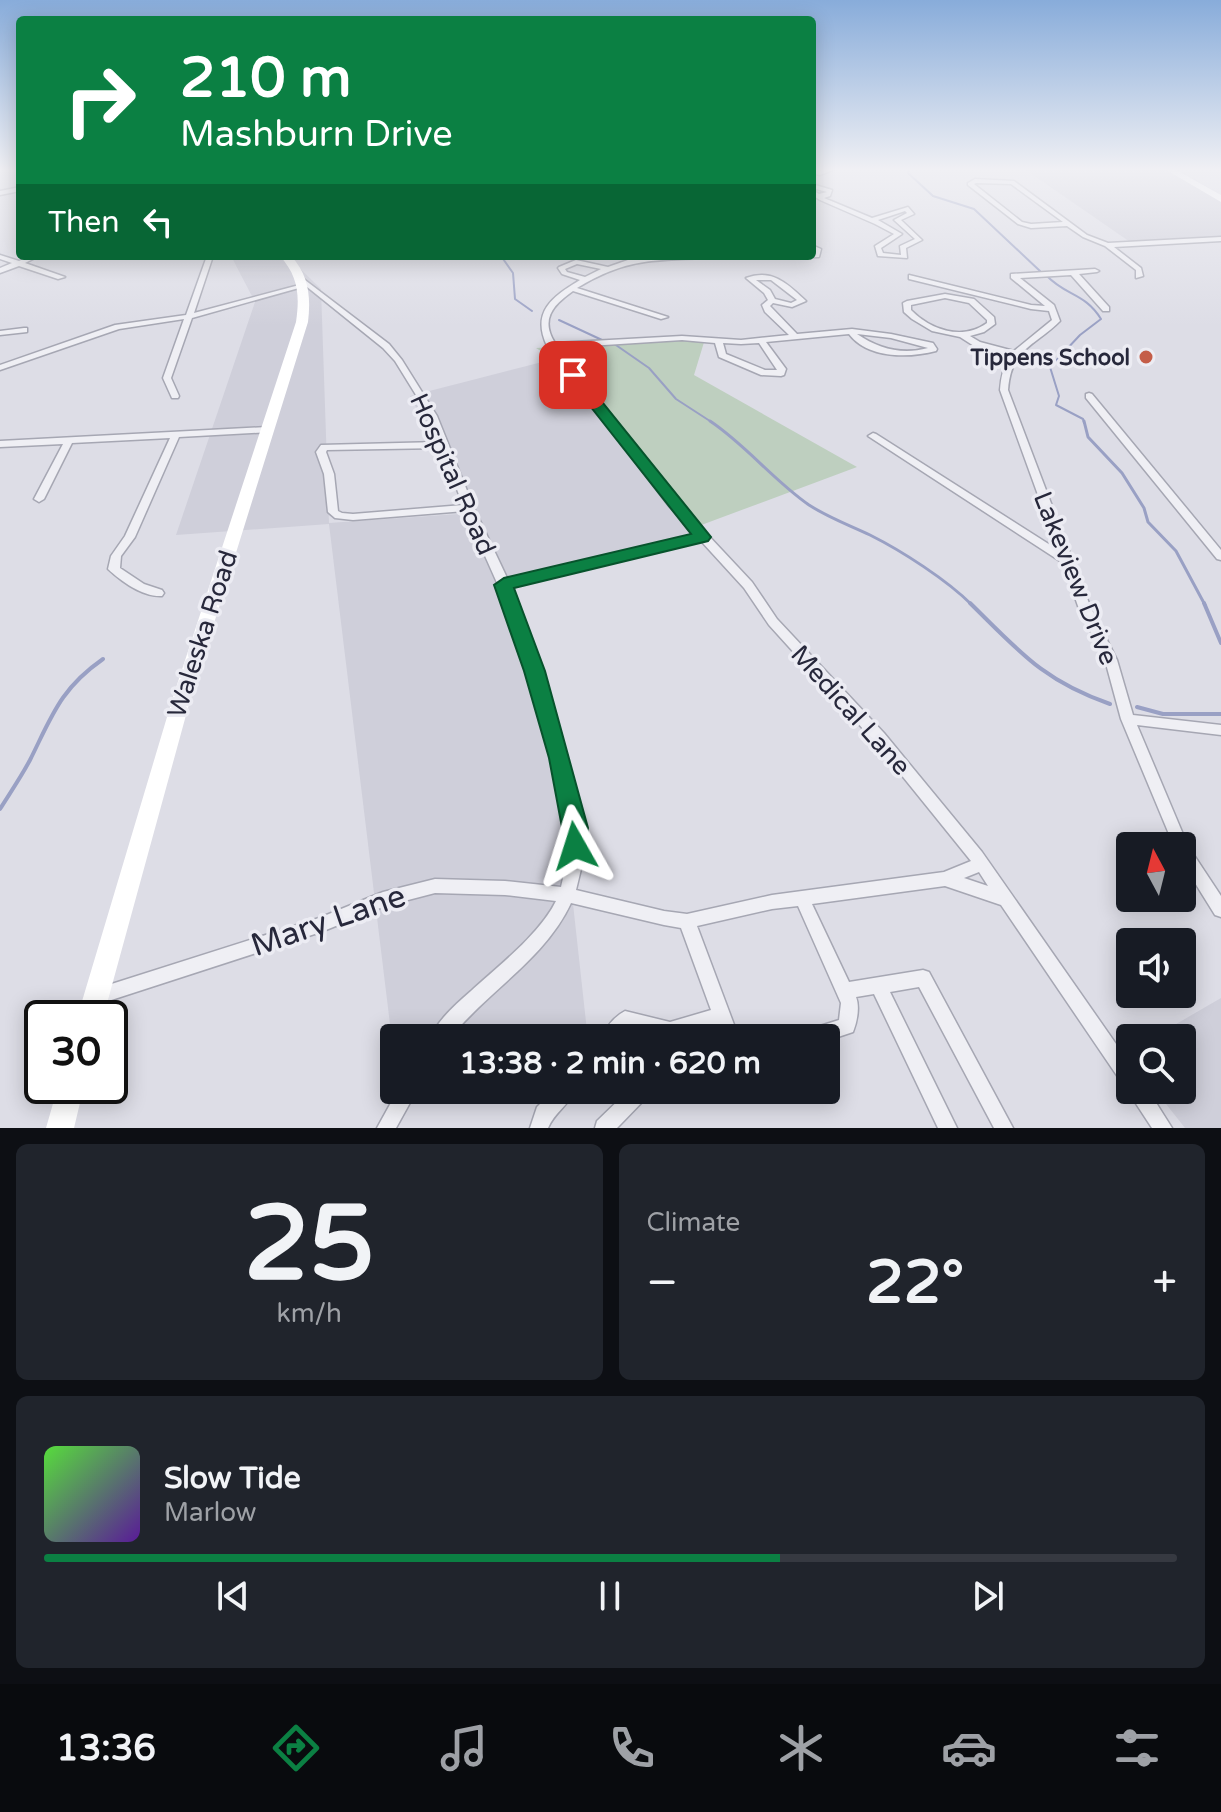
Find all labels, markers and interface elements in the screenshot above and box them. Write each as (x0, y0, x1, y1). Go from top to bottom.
text: 210 m (180, 45, 351, 112)
icon: right (48, 48, 152, 152)
text: Mashburn Drive (180, 113, 453, 156)
icon: left (136, 200, 180, 244)
text: Then (48, 204, 120, 241)
pin (539, 341, 607, 409)
place label: Tippens School (970, 345, 1130, 371)
marker: Tippens School (1137, 348, 1155, 366)
icon: arrive (551, 353, 595, 397)
street label: Hospital Road (403, 389, 502, 560)
street label: Lakeview Drive (1027, 487, 1124, 669)
street label: Waleska Road (161, 547, 244, 722)
street label: Medical Lane (784, 639, 917, 782)
position arrow (533, 804, 617, 888)
north arrow (1116, 832, 1196, 912)
map controls (1116, 832, 1196, 1104)
street label: Mary Lane (246, 877, 410, 965)
button: sound (1116, 928, 1196, 1008)
speed limit sign: 30 (24, 1000, 128, 1104)
button: search (1116, 1024, 1196, 1104)
text: 13:38 · 2 min · 620 m (459, 1045, 761, 1082)
text: 25 (244, 1183, 375, 1308)
text: Climate (647, 1207, 740, 1238)
text: 22° (866, 1247, 964, 1319)
text: − (647, 1257, 678, 1310)
text: + (1152, 1257, 1177, 1310)
text: km/h (277, 1298, 342, 1329)
text: Slow Tide (164, 1460, 301, 1497)
text: Marlow (164, 1497, 256, 1528)
icon: previous (211, 1574, 255, 1618)
icon: pause (588, 1574, 632, 1618)
icon: next (966, 1574, 1010, 1618)
icon: directions (268, 1720, 324, 1776)
icon: music (436, 1720, 492, 1776)
icon: phone (604, 1720, 660, 1776)
icon: climate (773, 1720, 829, 1776)
icon: car (941, 1720, 997, 1776)
icon: filters (1109, 1720, 1165, 1776)
text: 13:36 (56, 1727, 156, 1770)

